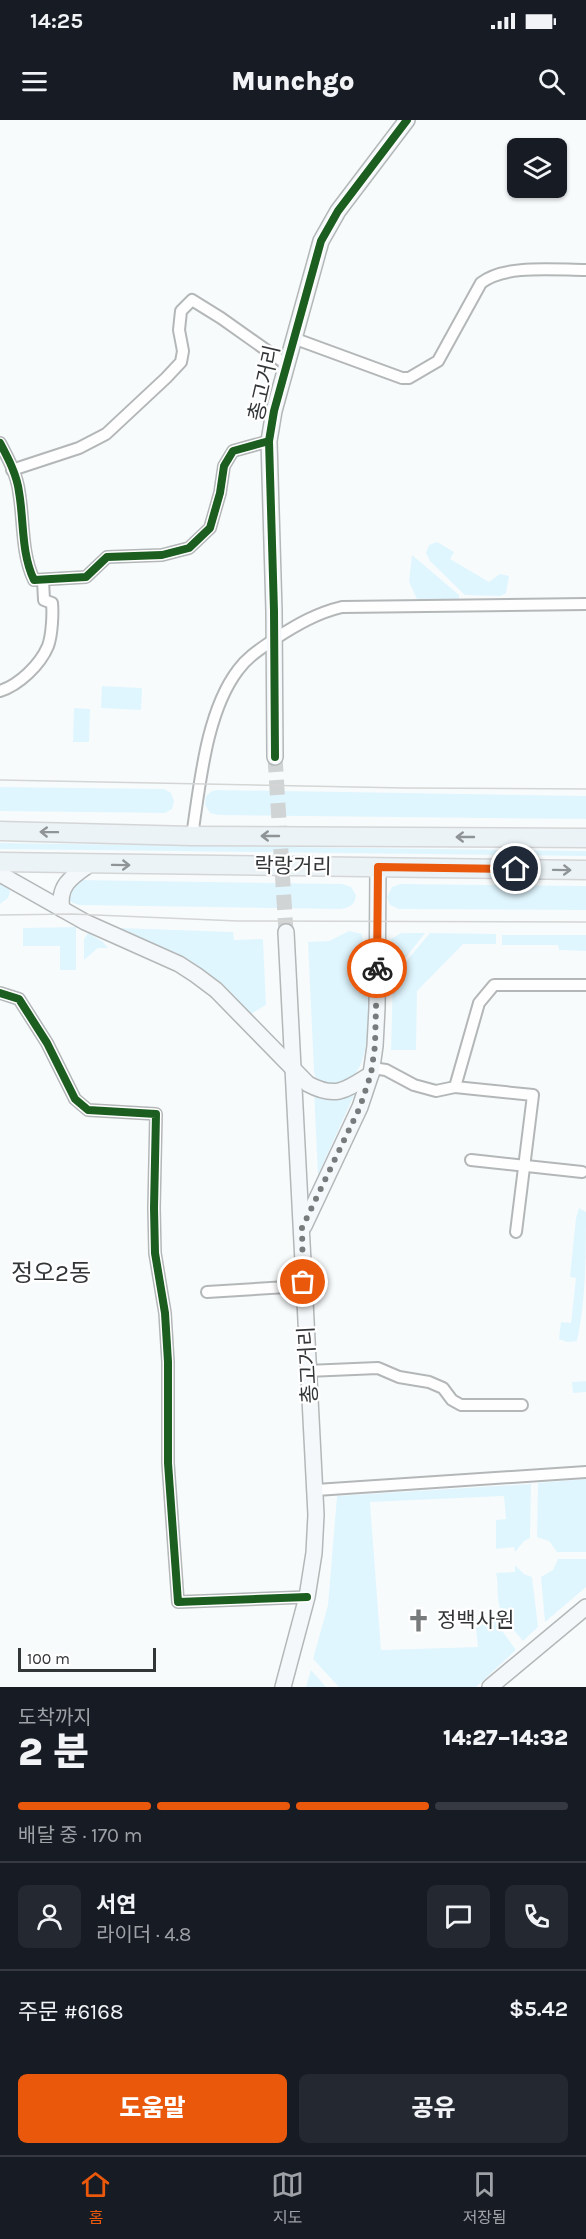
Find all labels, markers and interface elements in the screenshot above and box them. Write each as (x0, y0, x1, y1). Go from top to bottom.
text: 14:25 (30, 8, 83, 34)
icon: menu (18, 65, 51, 98)
text: Munchgo (231, 65, 355, 97)
icon: search (535, 65, 568, 98)
map controls (507, 138, 567, 198)
button: layers (507, 138, 567, 198)
street label: 총고거리 (244, 343, 284, 423)
one-way arrow (40, 827, 60, 838)
one-way arrow (260, 830, 280, 842)
one-way arrow (455, 831, 475, 843)
pin (490, 843, 541, 894)
icon: home (499, 852, 532, 885)
street label: 락랑거리 (254, 853, 332, 879)
one-way arrow (111, 859, 131, 871)
one-way arrow (552, 864, 572, 876)
courier (347, 938, 407, 998)
icon: bike (361, 952, 394, 985)
pin (277, 1256, 328, 1307)
district label: 정오2동 (11, 1259, 91, 1287)
icon: bag (286, 1265, 319, 1298)
street label: 총고거리 (294, 1326, 322, 1404)
church icon: 정백사원 (406, 1607, 432, 1633)
place label: 정백사원 (437, 1608, 514, 1632)
scale bar (18, 1645, 156, 1672)
text: 100 m (27, 1649, 70, 1668)
text: 도착까지 (18, 1706, 92, 1729)
text: 14:27–14:32 (443, 1725, 568, 1751)
text: 2 분 (18, 1729, 89, 1775)
text: 배달 중 · 170 m (18, 1824, 142, 1847)
button: person (18, 1885, 81, 1948)
button: chat (427, 1885, 490, 1948)
button: phone (505, 1885, 568, 1948)
text: 서연 (96, 1892, 136, 1918)
text: 라이더 · 4.8 (96, 1923, 191, 1946)
text: $5.42 (509, 1996, 568, 2022)
text: 주문 #6168 (18, 1999, 123, 2025)
button: 도움말 (18, 2074, 287, 2143)
button: 공유 (299, 2074, 568, 2143)
tab: 홈 (79, 2168, 112, 2228)
tab: 지도 (271, 2168, 304, 2228)
tab: 저장됨 (463, 2168, 507, 2228)

